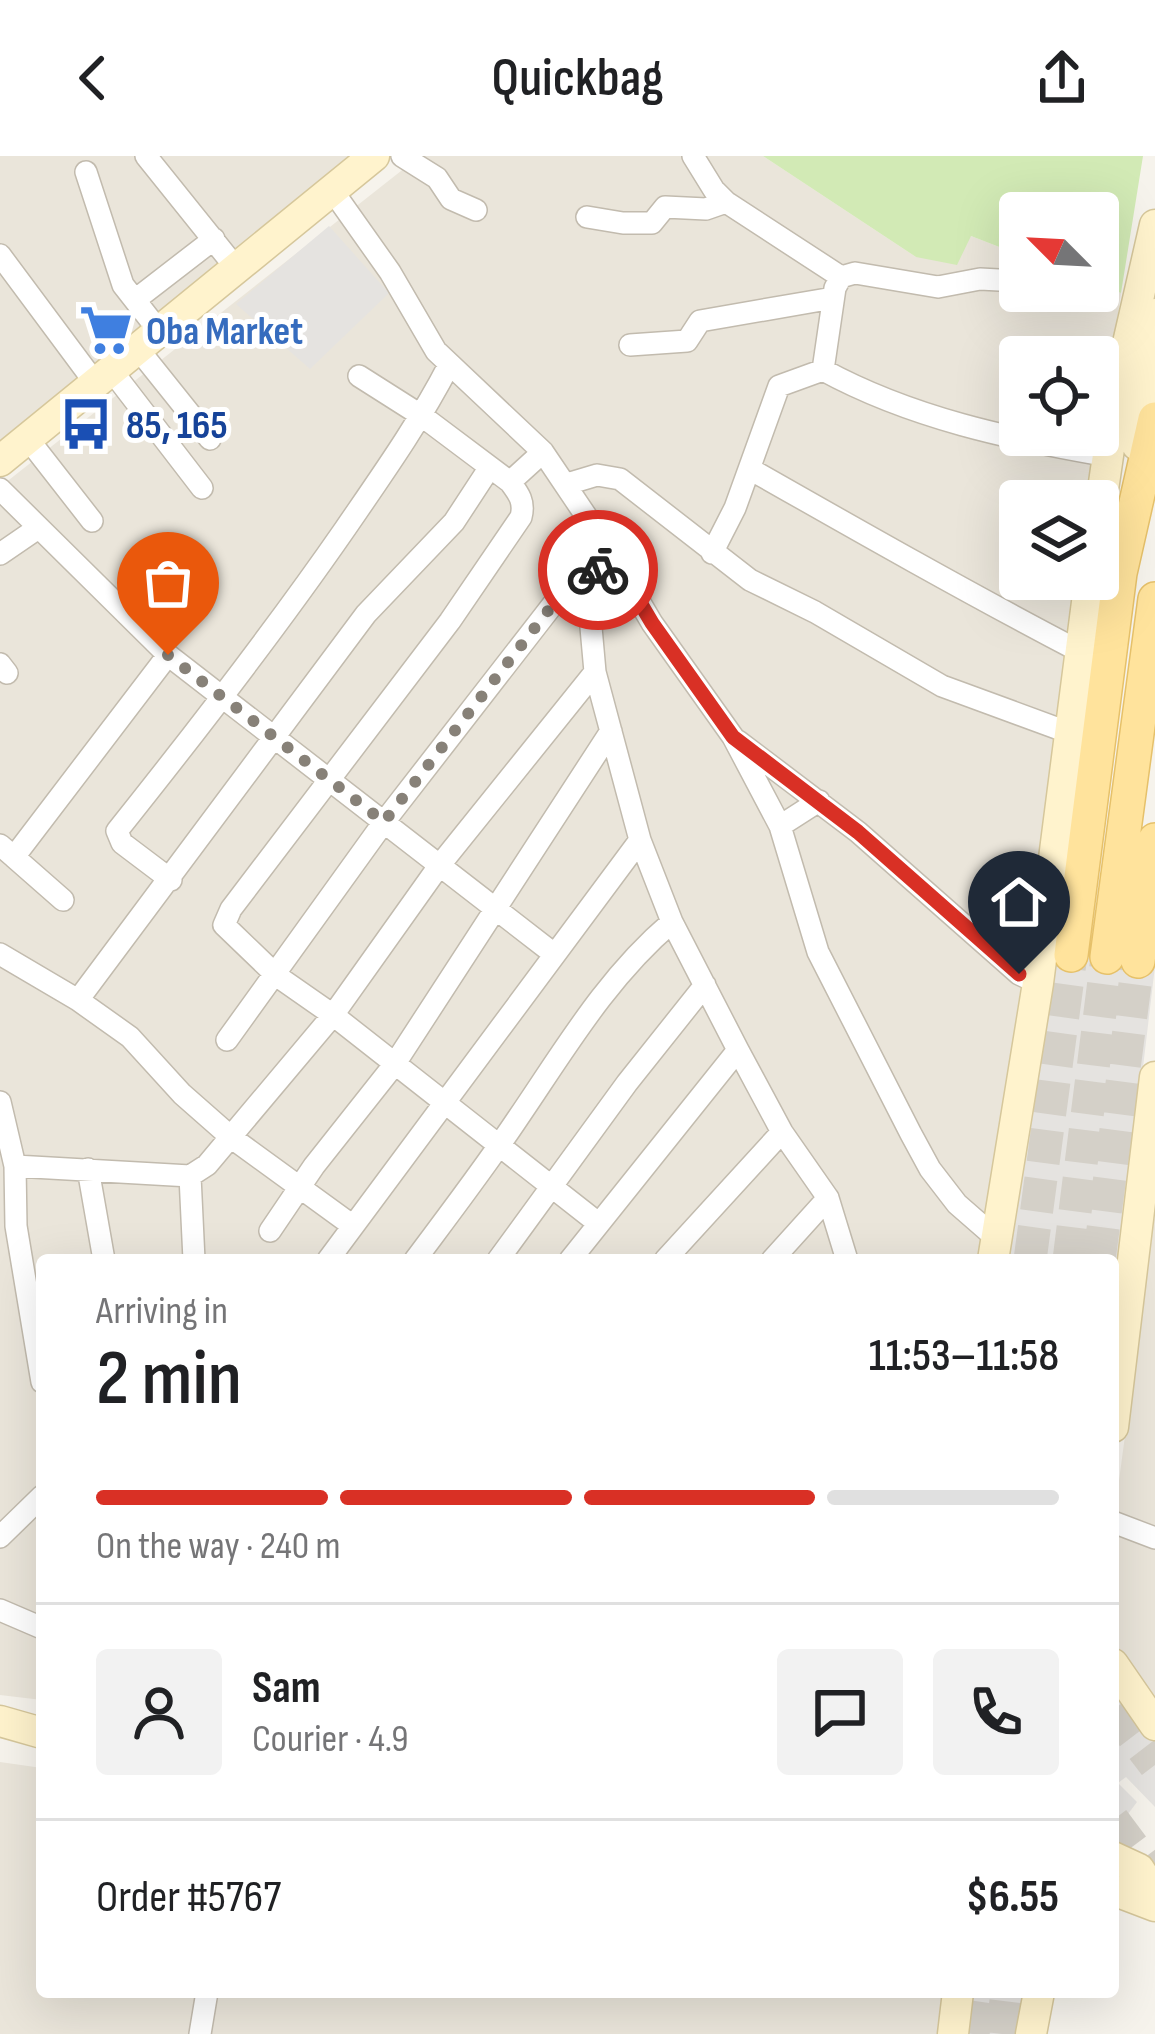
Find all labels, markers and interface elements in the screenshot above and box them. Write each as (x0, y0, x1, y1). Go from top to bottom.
icon: back (60, 45, 126, 111)
icon: share (1029, 45, 1095, 111)
text: Quickbag (491, 46, 664, 111)
north arrow (999, 192, 1119, 312)
map controls (999, 192, 1119, 600)
supermarket icon: Oba Market (77, 301, 135, 359)
place label: Oba Market (146, 309, 303, 356)
button: locate (999, 336, 1119, 456)
bus stop icon: 85, 165 (57, 395, 115, 453)
place label: 85, 165 (126, 403, 228, 450)
button: layers (999, 480, 1119, 600)
courier (538, 510, 658, 630)
pin (117, 532, 219, 655)
icon: bike (565, 537, 631, 603)
icon: bag (135, 550, 201, 616)
pin (968, 851, 1070, 974)
icon: home (986, 869, 1052, 935)
text: Arriving in (96, 1288, 228, 1335)
text: 11:53–11:58 (869, 1329, 1059, 1384)
text: 2 min (96, 1333, 242, 1426)
text: On the way · 240 m (96, 1523, 340, 1570)
button: person (96, 1649, 222, 1775)
button: chat (777, 1649, 903, 1775)
button: phone (933, 1649, 1059, 1775)
text: Sam (252, 1661, 321, 1716)
text: Courier · 4.9 (252, 1716, 409, 1763)
text: Order #5767 (96, 1870, 281, 1925)
text: $6.55 (966, 1870, 1059, 1925)

